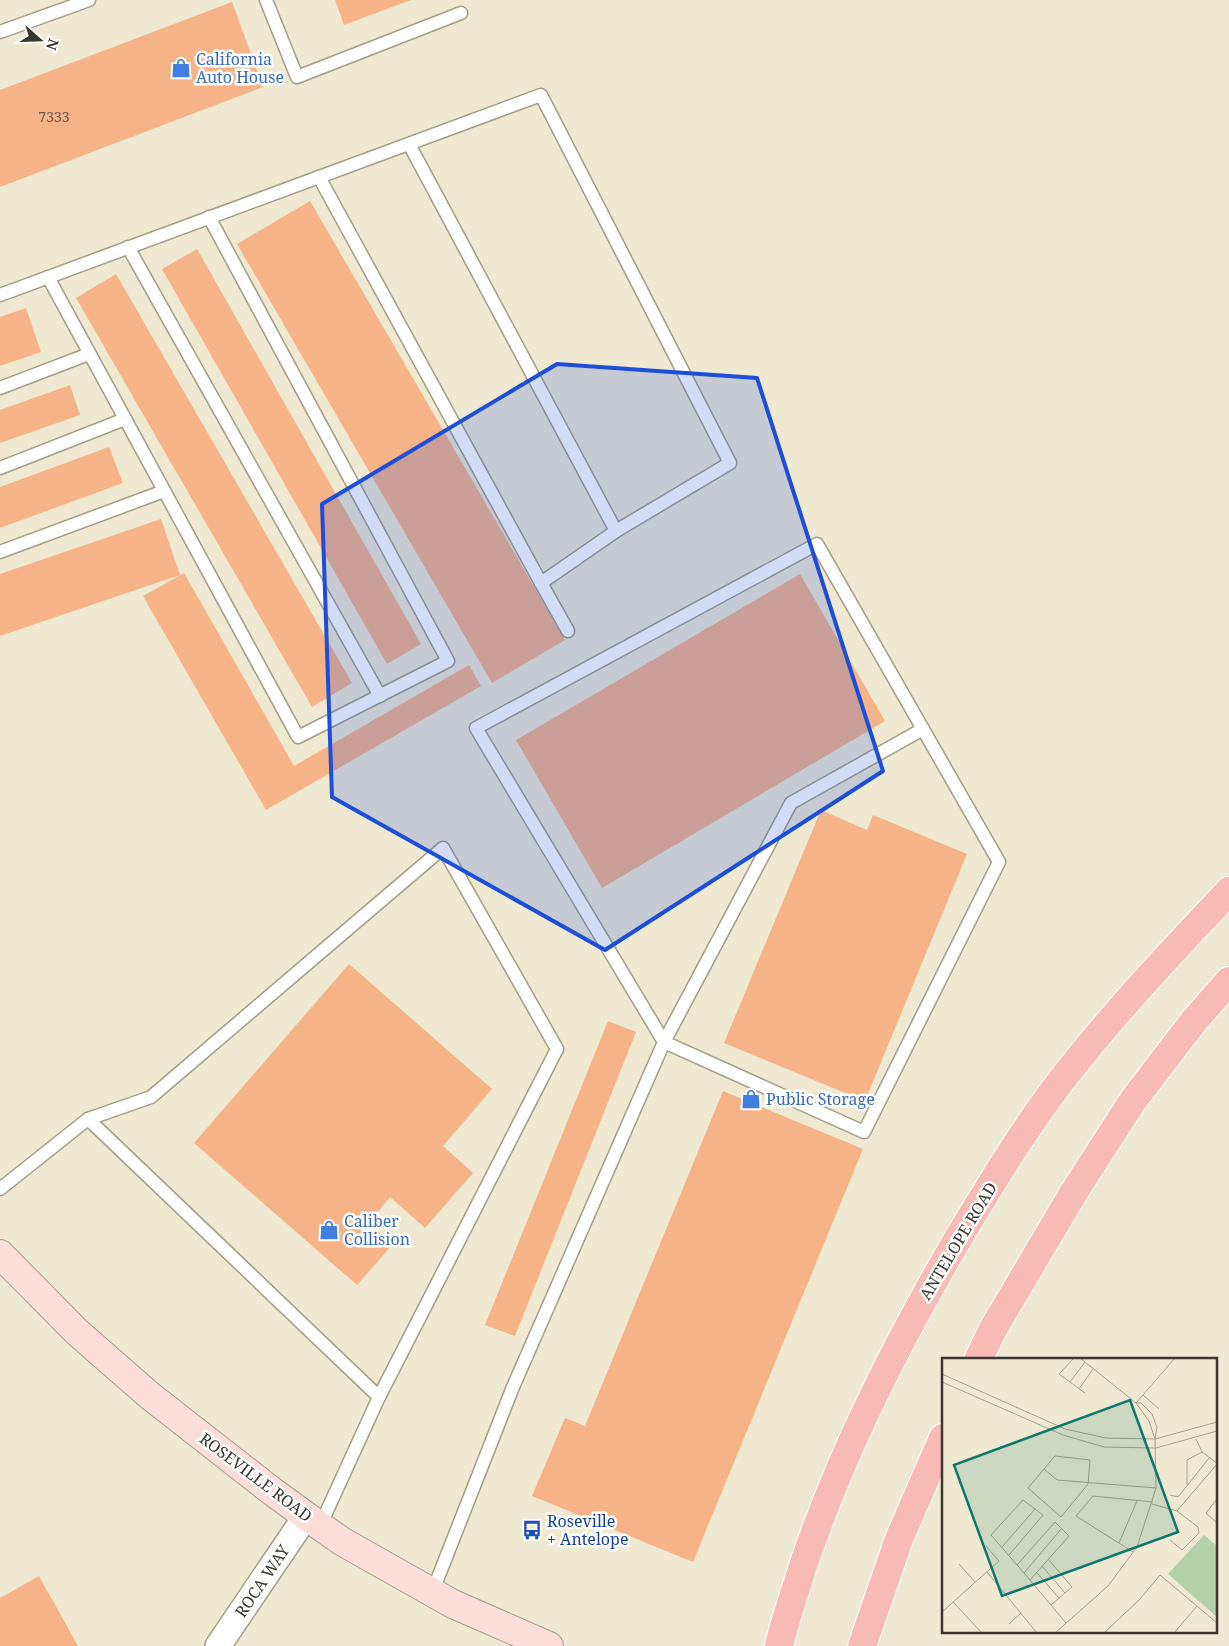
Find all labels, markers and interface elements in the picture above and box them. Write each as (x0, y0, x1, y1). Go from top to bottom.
north arrow (15, 15, 65, 65)
text: N (42, 36, 64, 53)
place label: California Auto House (196, 48, 284, 88)
shop icon: California Auto House (170, 57, 192, 79)
house number: 7333 (38, 107, 70, 126)
shop icon: Public Storage (740, 1088, 762, 1110)
place label: Public Storage (766, 1088, 875, 1110)
street label: ANTELOPE ROAD (914, 1178, 1002, 1304)
place label: Caliber Collision (344, 1210, 410, 1250)
shop icon: Caliber Collision (318, 1219, 340, 1241)
inset map (942, 1358, 1216, 1634)
street label: ROSEVILLE ROAD (195, 1427, 317, 1527)
place label: Roseville + Antelope (547, 1510, 628, 1550)
bus stop icon: Roseville + Antelope (521, 1519, 543, 1541)
street label: ROCA WAY (230, 1540, 295, 1622)

